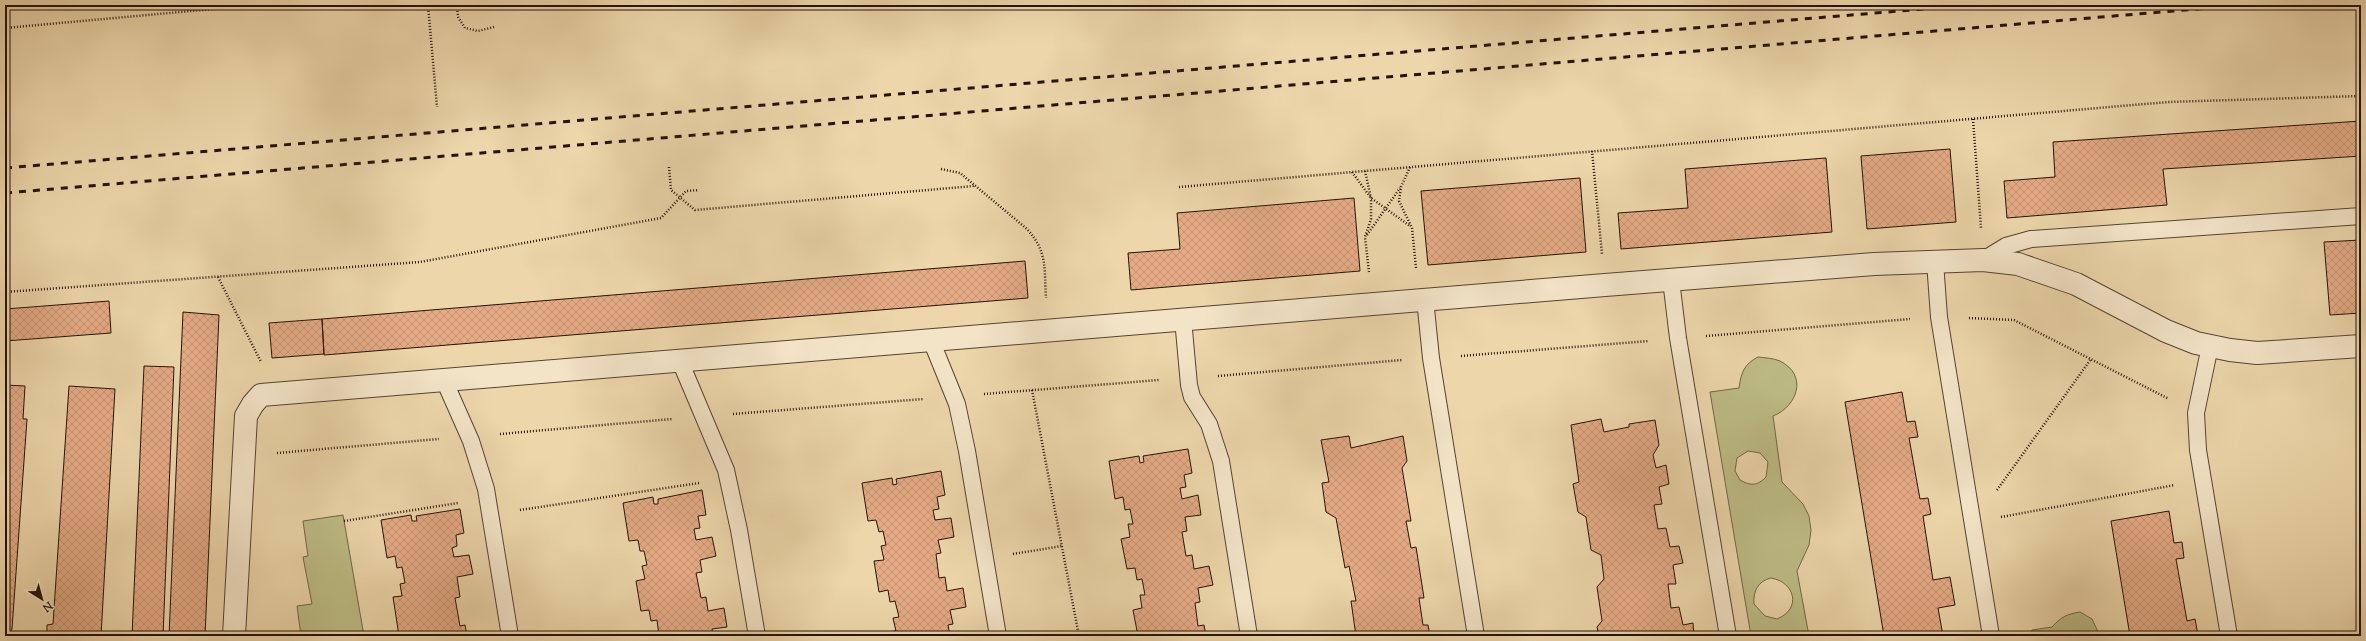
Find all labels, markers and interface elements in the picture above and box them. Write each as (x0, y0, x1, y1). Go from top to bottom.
north arrow (22, 579, 62, 619)
text: N (39, 597, 57, 615)

